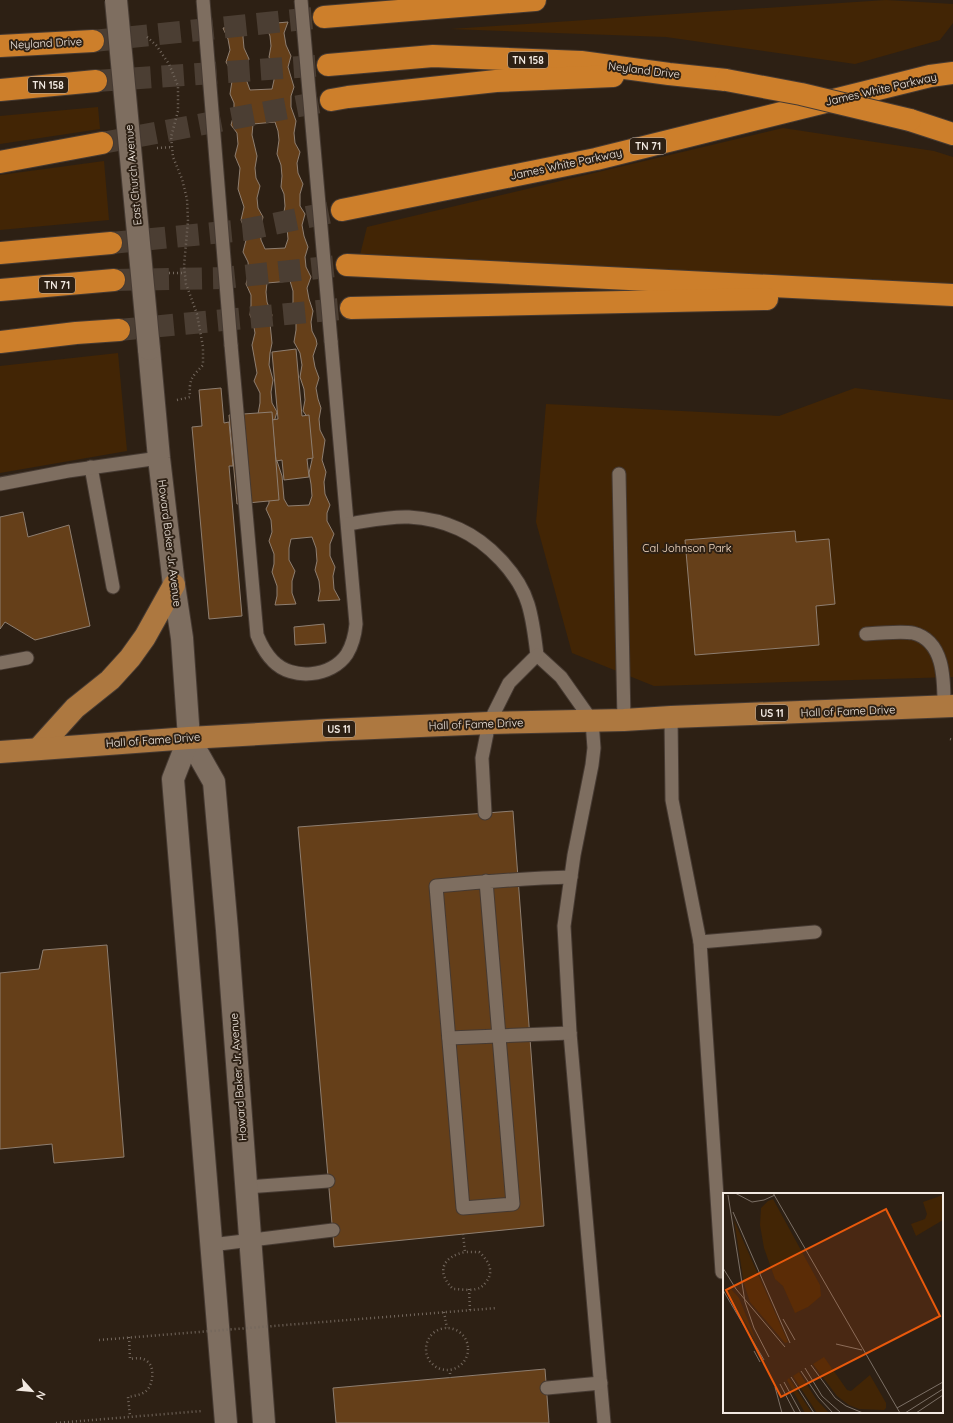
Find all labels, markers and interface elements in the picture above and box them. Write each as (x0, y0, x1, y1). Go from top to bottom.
street label: Neyland Drive (10, 34, 82, 52)
road number: TN 158 (508, 52, 548, 68)
street label: Neyland Drive (607, 59, 681, 81)
street label: James White Parkway (824, 69, 938, 109)
road number: TN 158 (28, 77, 68, 93)
street label: East Church Avenue (122, 124, 144, 226)
road number: TN 71 (630, 138, 666, 154)
street label: James White Parkway (509, 145, 623, 183)
road number: TN 71 (39, 277, 75, 293)
street label: Howard Baker Jr. Avenue (155, 479, 185, 607)
park label: Cal Johnson Park (642, 541, 732, 555)
street label: Hall of Fame Drive (800, 702, 896, 720)
road number: US 11 (756, 705, 788, 721)
street label: Hall of Fame Drive (428, 715, 524, 733)
road number: US 11 (323, 721, 355, 737)
street label: Hall of Fame Drive (105, 730, 201, 750)
street label: Howard Baker Jr. Avenue (227, 1013, 249, 1141)
inset map (723, 1193, 943, 1413)
north arrow (12, 1371, 52, 1411)
text: N (33, 1389, 49, 1402)

